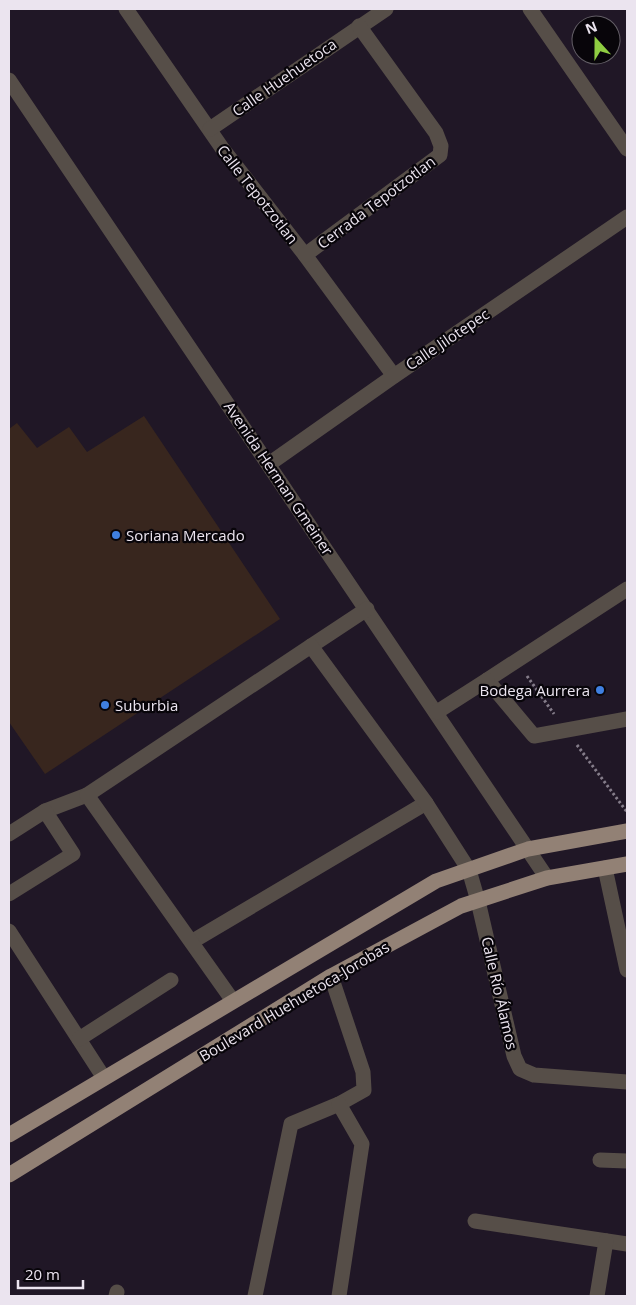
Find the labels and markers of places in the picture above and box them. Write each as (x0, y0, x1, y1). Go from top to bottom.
place label: Soriana Mercado (126, 525, 245, 545)
marker: Soriana Mercado (110, 529, 122, 541)
place label: Bodega Aurrera (479, 680, 590, 700)
marker: Bodega Aurrera (594, 684, 606, 696)
place label: Suburbia (115, 695, 178, 715)
marker: Suburbia (99, 699, 111, 711)

